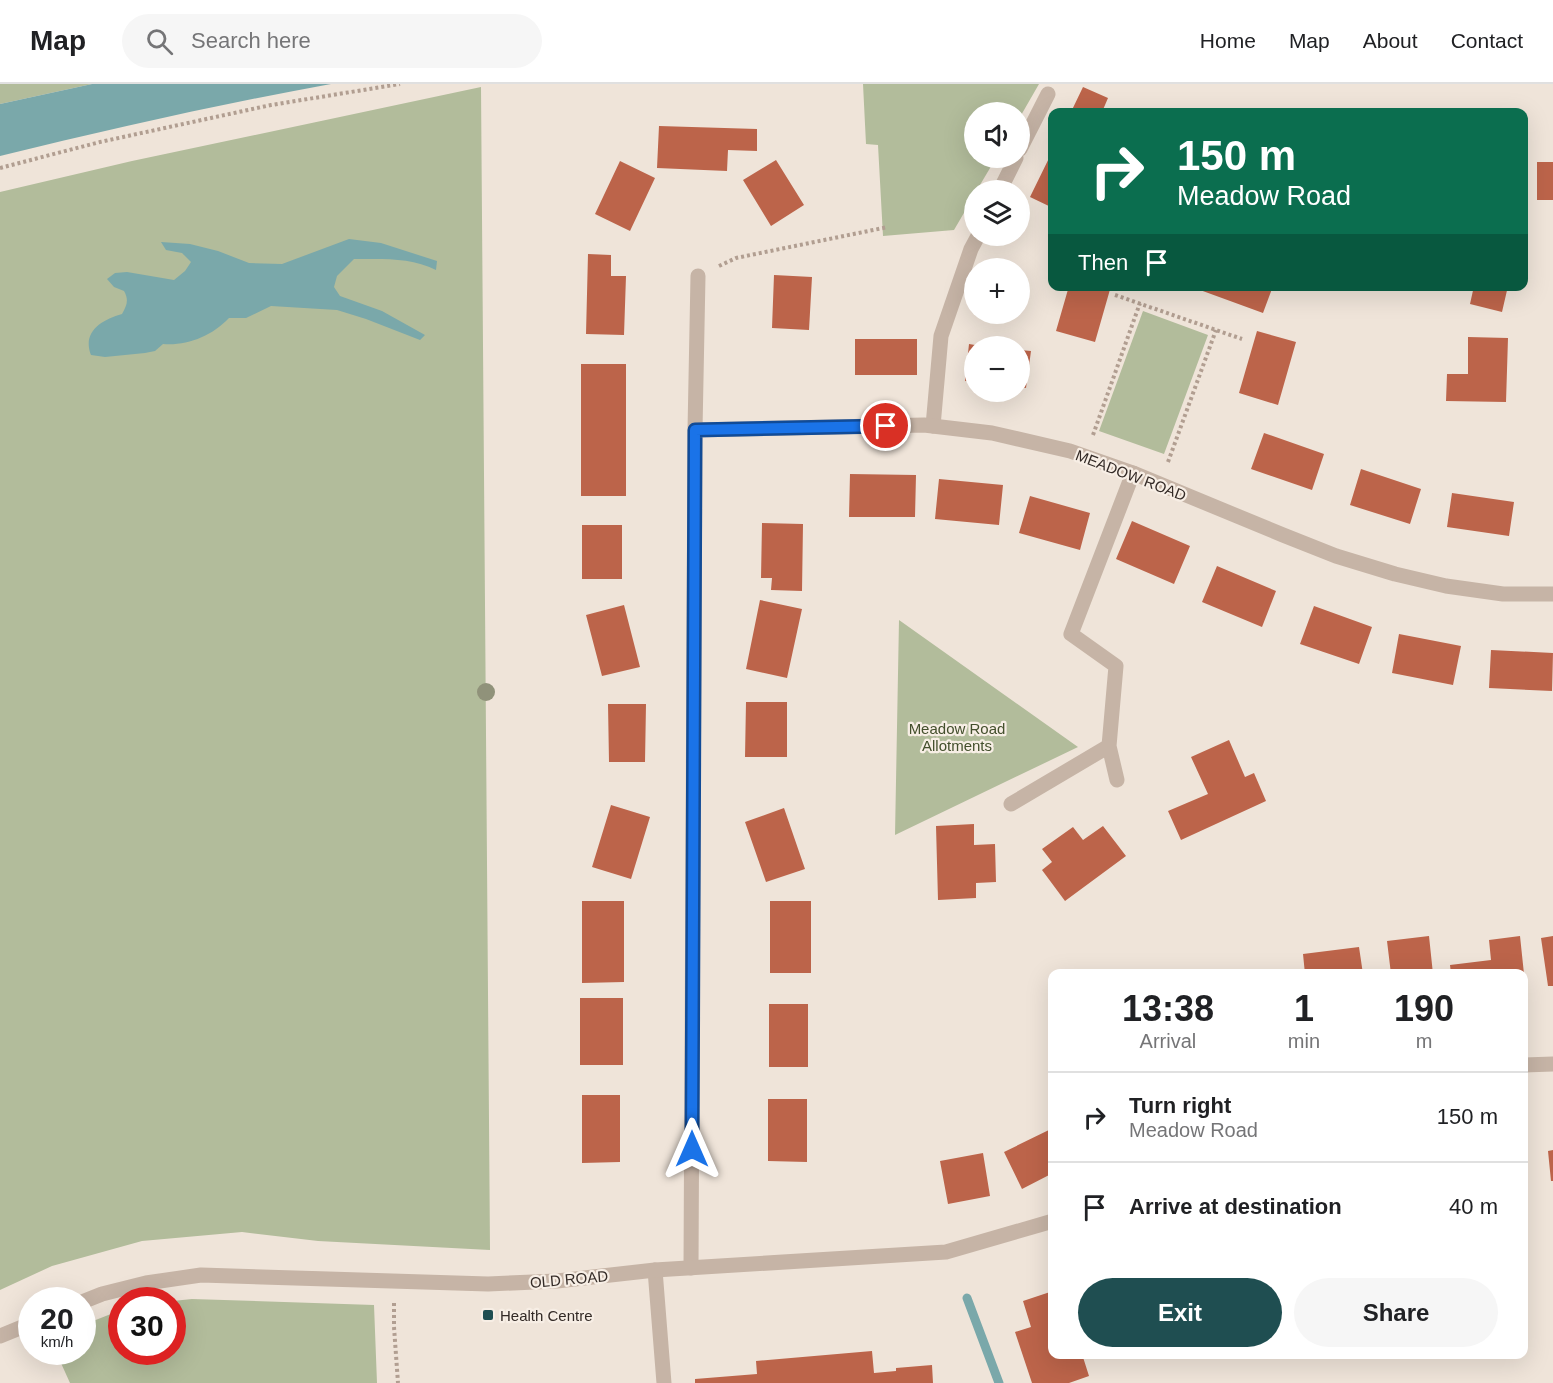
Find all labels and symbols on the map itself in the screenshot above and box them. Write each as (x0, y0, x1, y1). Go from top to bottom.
pin (860, 400, 911, 451)
street label: MEADOW ROAD (1073, 446, 1189, 504)
park label: Meadow Road Allotments (909, 720, 1005, 754)
position arrow (660, 1117, 724, 1181)
street label: OLD ROAD (529, 1267, 609, 1291)
speed limit sign: 30 (108, 1287, 186, 1365)
place label: Health Centre (500, 1307, 593, 1324)
marker: Health Centre (481, 1308, 495, 1322)

